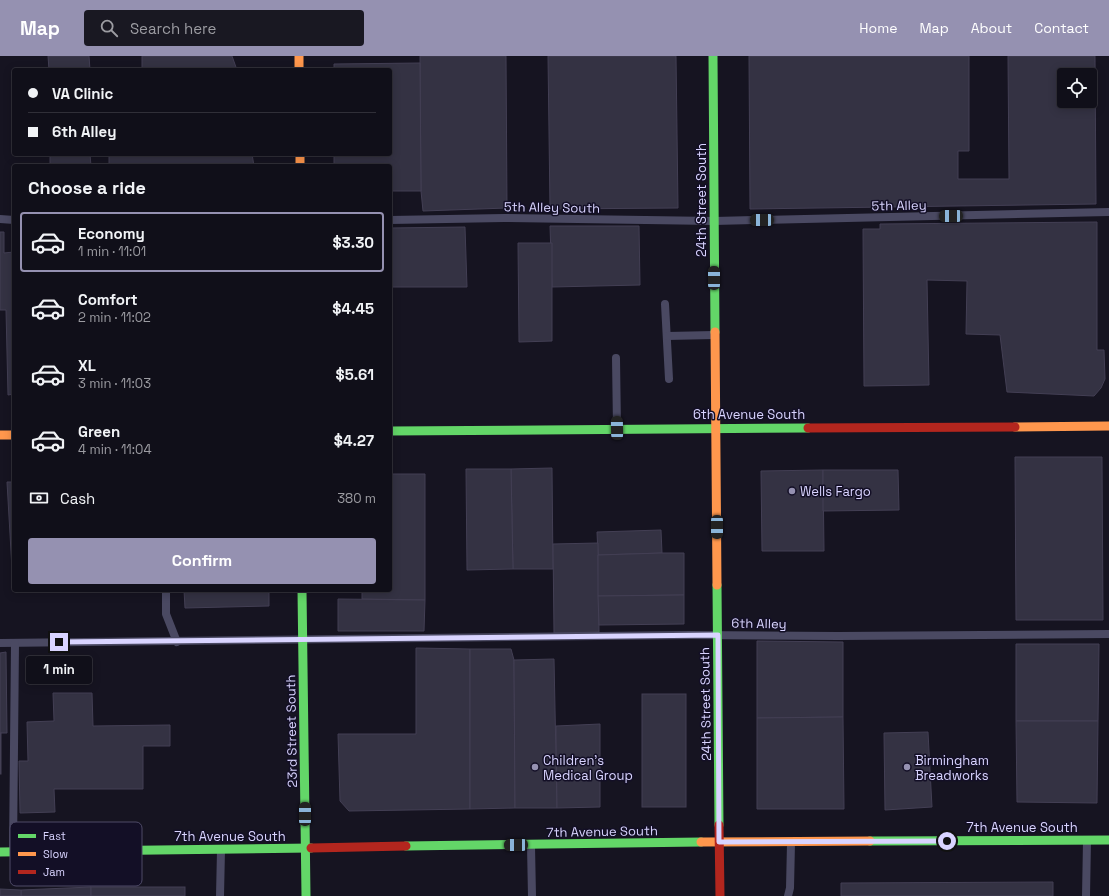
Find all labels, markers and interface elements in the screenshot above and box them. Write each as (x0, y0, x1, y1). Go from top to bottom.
search box (84, 10, 364, 46)
text: Map (20, 16, 60, 41)
icon: search (98, 17, 120, 39)
text: Search here (130, 19, 216, 38)
text: Home (859, 19, 897, 37)
text: Map (919, 19, 949, 37)
text: About (971, 19, 1012, 37)
text: Contact (1034, 19, 1089, 37)
map controls (1057, 68, 1097, 108)
button: locate (1057, 68, 1097, 108)
text: VA Clinic (52, 84, 113, 103)
text: 6th Alley (52, 122, 116, 141)
street label: 24th Street South (693, 143, 710, 257)
text: Choose a ride (28, 176, 146, 199)
street label: 5th Alley (871, 197, 927, 214)
street label: 5th Alley South (504, 198, 600, 217)
car (939, 210, 963, 222)
car (750, 214, 774, 226)
icon: car (30, 224, 66, 260)
text: Economy (78, 224, 145, 243)
text: $3.30 (332, 233, 374, 252)
text: 1 min · 11:01 (78, 243, 146, 260)
car (708, 266, 720, 290)
icon: car (30, 290, 66, 326)
text: Comfort (78, 290, 138, 309)
text: $4.45 (332, 299, 374, 318)
text: 2 min · 11:02 (78, 309, 151, 326)
icon: car (30, 356, 66, 392)
text: XL (78, 356, 96, 375)
text: $5.61 (336, 365, 374, 384)
text: 3 min · 11:03 (78, 375, 151, 392)
street label: 6th Avenue South (693, 406, 805, 423)
car (611, 416, 623, 440)
icon: car (30, 422, 66, 458)
text: Green (78, 422, 120, 441)
text: $4.27 (334, 431, 374, 450)
text: 4 min · 11:04 (78, 441, 152, 458)
place label: Wells Fargo (800, 483, 871, 500)
marker: Wells Fargo (787, 486, 797, 496)
icon: cash (28, 487, 50, 509)
text: Cash (60, 489, 95, 508)
text: 380 m (337, 490, 376, 507)
car (711, 515, 723, 539)
button: Confirm (28, 538, 376, 584)
street label: 6th Alley (731, 615, 787, 632)
route end (50, 633, 68, 651)
street label: 24th Street South (696, 647, 715, 761)
callout: 1 min (26, 656, 92, 684)
text: 1 min (43, 661, 75, 678)
street label: 23rd Street South (282, 674, 301, 788)
place label: Children's Medical Group (543, 752, 633, 784)
place label: Birmingham Breadworks (915, 752, 989, 784)
marker: Children's Medical Group (530, 762, 540, 772)
marker: Birmingham Breadworks (902, 762, 912, 772)
car (299, 802, 311, 826)
street label: 7th Avenue South (966, 819, 1078, 836)
legend (10, 822, 142, 886)
street label: 7th Avenue South (546, 822, 658, 841)
street label: 7th Avenue South (174, 828, 286, 845)
text: Fast (43, 829, 66, 843)
route start (938, 832, 956, 850)
car (504, 839, 528, 851)
text: Slow (43, 847, 68, 861)
text: Jam (43, 865, 65, 879)

